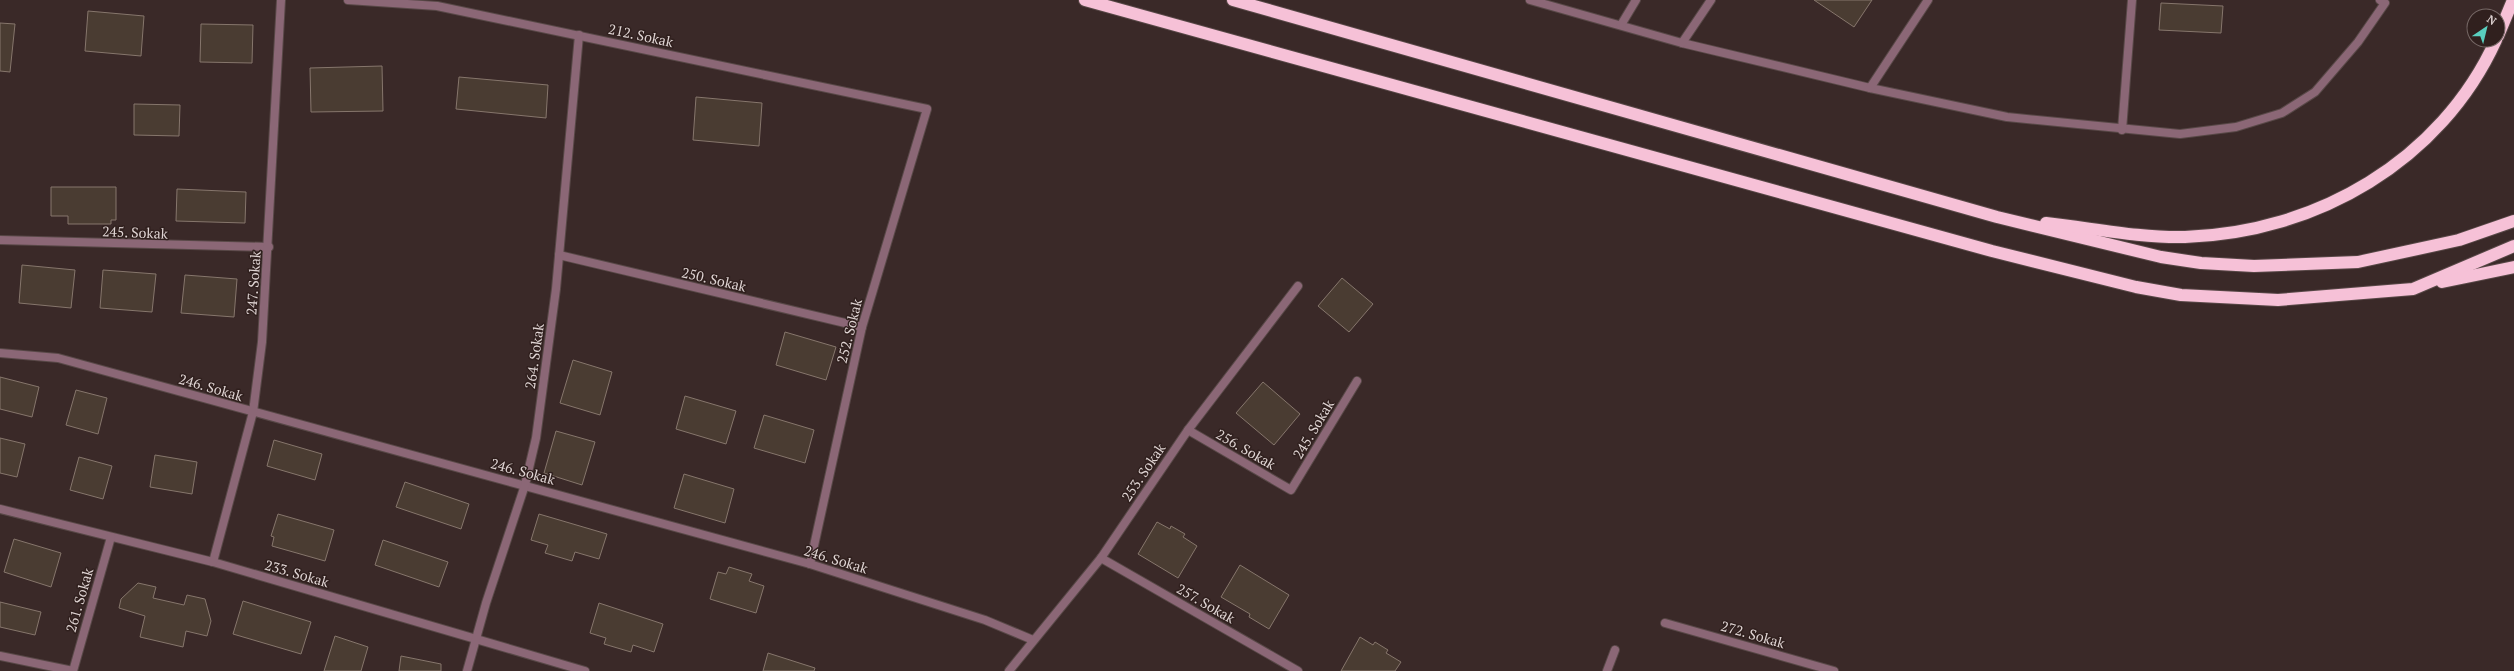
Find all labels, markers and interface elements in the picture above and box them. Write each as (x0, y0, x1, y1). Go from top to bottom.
north arrow (2466, 8, 2506, 48)
text: N (2484, 12, 2500, 28)
street label: 212. Sokak (607, 19, 676, 51)
street label: 245. Sokak (102, 221, 169, 243)
street label: 247. Sokak (241, 249, 265, 316)
street label: 250. Sokak (680, 262, 749, 296)
street label: 252. Sokak (832, 296, 866, 365)
street label: 264. Sokak (520, 321, 548, 390)
street label: 246. Sokak (177, 369, 246, 405)
street label: 245. Sokak (1288, 395, 1339, 462)
street label: 256. Sokak (1213, 424, 1280, 474)
street label: 253. Sokak (1117, 439, 1170, 505)
street label: 246. Sokak (489, 453, 558, 489)
street label: 246. Sokak (802, 540, 871, 578)
street label: 233. Sokak (263, 555, 332, 591)
street label: 261. Sokak (61, 565, 97, 634)
street label: 257. Sokak (1173, 579, 1239, 628)
street label: 272. Sokak (1719, 616, 1788, 652)

